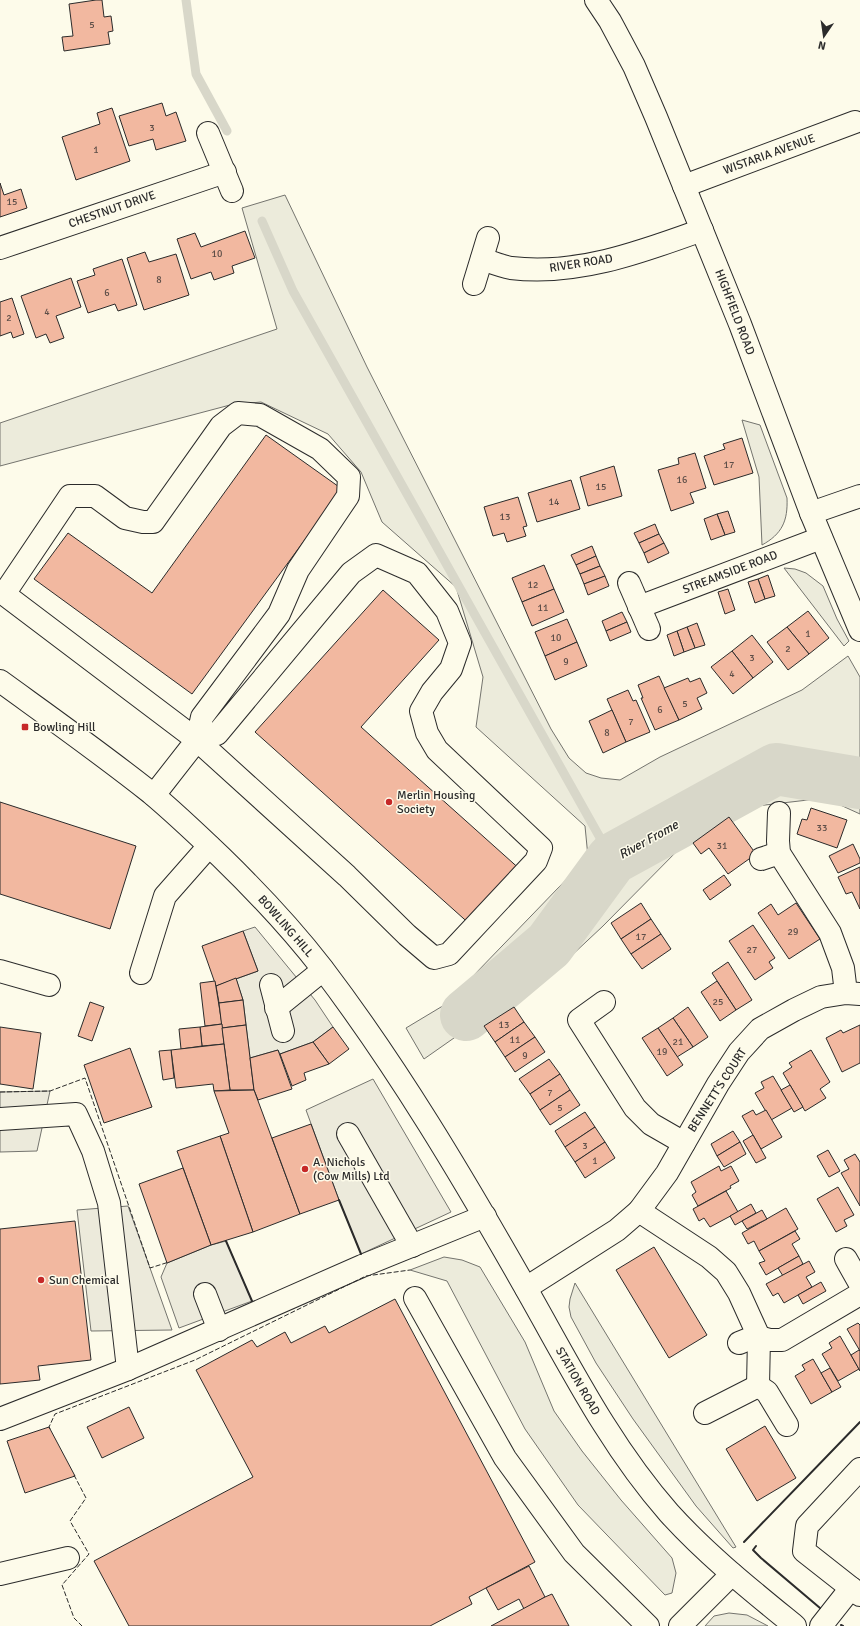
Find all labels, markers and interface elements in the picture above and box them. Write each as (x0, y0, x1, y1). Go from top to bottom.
north arrow (804, 16, 844, 56)
house number: 5 (89, 19, 95, 31)
text: N (817, 38, 827, 52)
house number: 3 (149, 122, 155, 134)
street label: WISTARIA AVENUE (721, 131, 817, 178)
house number: 1 (93, 144, 99, 156)
street label: CHESTNUT DRIVE (67, 187, 158, 231)
house number: 15 (7, 196, 17, 208)
house number: 10 (212, 248, 222, 260)
street label: RIVER ROAD (548, 251, 614, 276)
street label: HIGHFIELD ROAD (711, 267, 758, 357)
house number: 8 (156, 274, 162, 286)
house number: 6 (104, 287, 110, 299)
house number: 4 (44, 306, 50, 318)
house number: 2 (6, 312, 12, 324)
house number: 17 (724, 459, 734, 471)
house number: 16 (677, 474, 687, 486)
house number: 15 (596, 481, 606, 493)
house number: 14 (549, 496, 560, 508)
house number: 13 (500, 511, 510, 523)
street label: STREAMSIDE ROAD (681, 547, 780, 597)
house number: 12 (528, 579, 538, 591)
house number: 11 (538, 602, 548, 614)
house number: 1 (805, 628, 811, 640)
house number: 10 (551, 632, 561, 644)
house number: 2 (785, 643, 791, 655)
house number: 3 (749, 652, 755, 664)
house number: 9 (563, 656, 569, 668)
house number: 4 (729, 668, 735, 680)
house number: 5 (682, 698, 688, 710)
house number: 6 (657, 704, 663, 716)
house number: 7 (628, 716, 634, 728)
place label: Bowling Hill (33, 720, 96, 735)
marker: Bowling Hill (20, 722, 30, 732)
house number: 8 (604, 727, 610, 739)
place label: Merlin Housing Society (397, 788, 475, 817)
marker: Merlin Housing Society (384, 797, 394, 807)
water label: River Frome (616, 816, 682, 863)
house number: 33 (817, 822, 827, 834)
house number: 31 (717, 840, 727, 852)
street label: BOWLING HILL (255, 892, 317, 960)
house number: 29 (788, 926, 798, 938)
house number: 17 (636, 931, 646, 943)
house number: 27 (747, 944, 757, 956)
house number: 25 (713, 996, 723, 1008)
house number: 13 (499, 1019, 509, 1031)
house number: 11 (510, 1034, 520, 1046)
house number: 21 (673, 1036, 683, 1048)
street label: BENNETT'S COURT (685, 1045, 750, 1135)
house number: 19 (657, 1046, 667, 1058)
house number: 9 (522, 1050, 528, 1062)
house number: 7 (547, 1087, 553, 1099)
house number: 5 (557, 1102, 563, 1114)
house number: 3 (582, 1140, 588, 1152)
place label: A. Nichols (Cow Mills) Ltd (313, 1155, 390, 1184)
house number: 1 (592, 1155, 598, 1167)
marker: A. Nichols (Cow Mills) Ltd (300, 1164, 310, 1174)
place label: Sun Chemical (49, 1273, 120, 1288)
marker: Sun Chemical (36, 1275, 46, 1285)
street label: STATION ROAD (552, 1345, 603, 1418)

